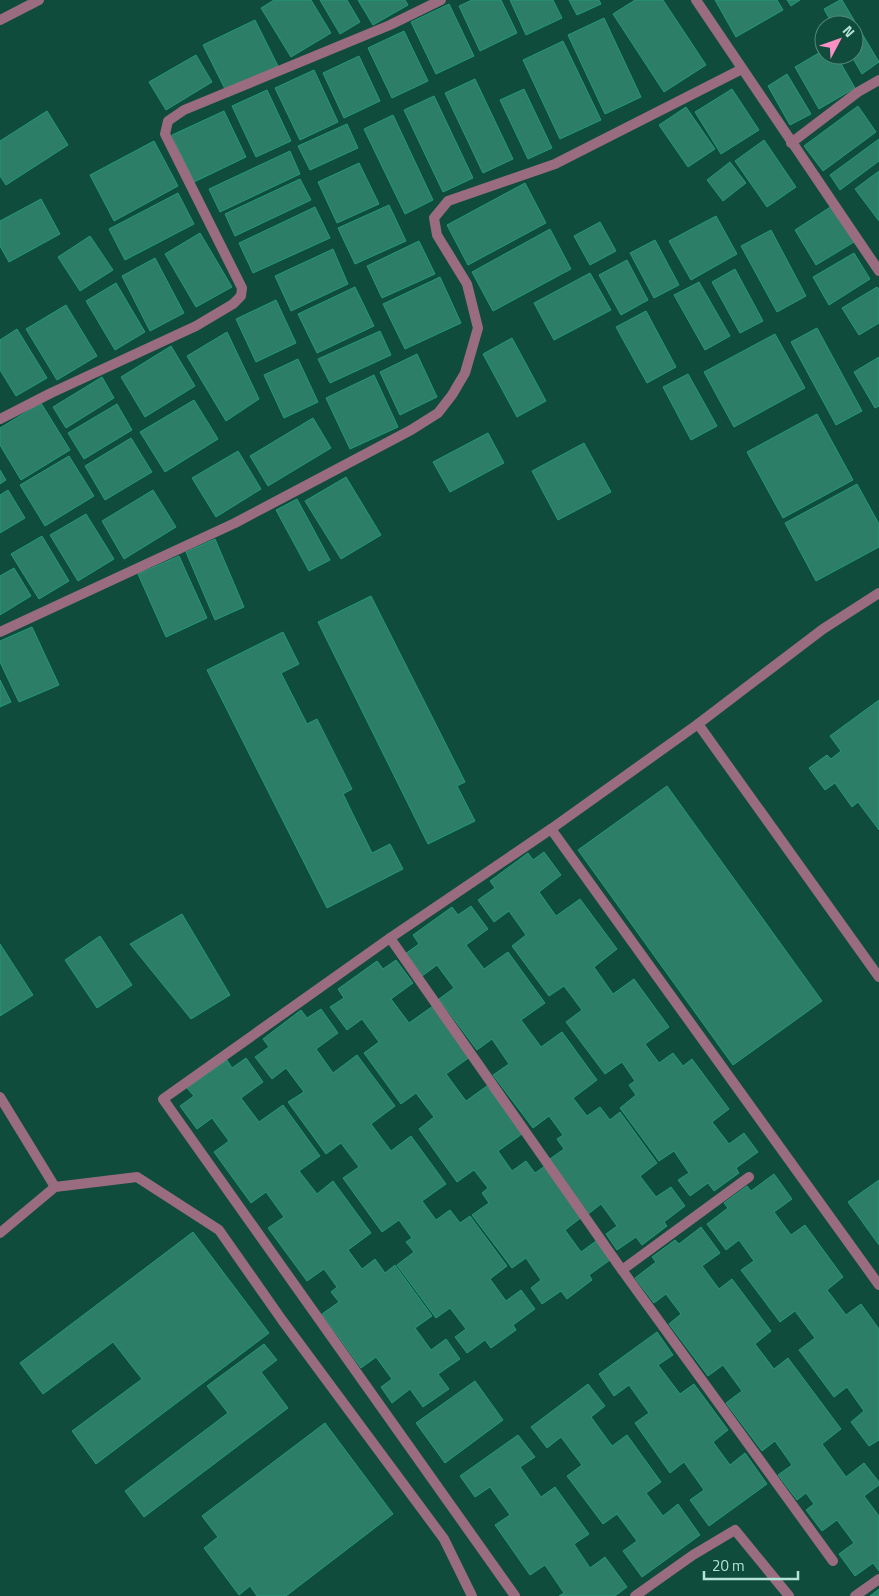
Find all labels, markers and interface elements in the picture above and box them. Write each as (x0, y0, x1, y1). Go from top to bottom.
north arrow (814, 15, 864, 65)
text: N (838, 21, 860, 42)
scale bar (704, 1548, 798, 1580)
text: 20 m (712, 1554, 745, 1577)

